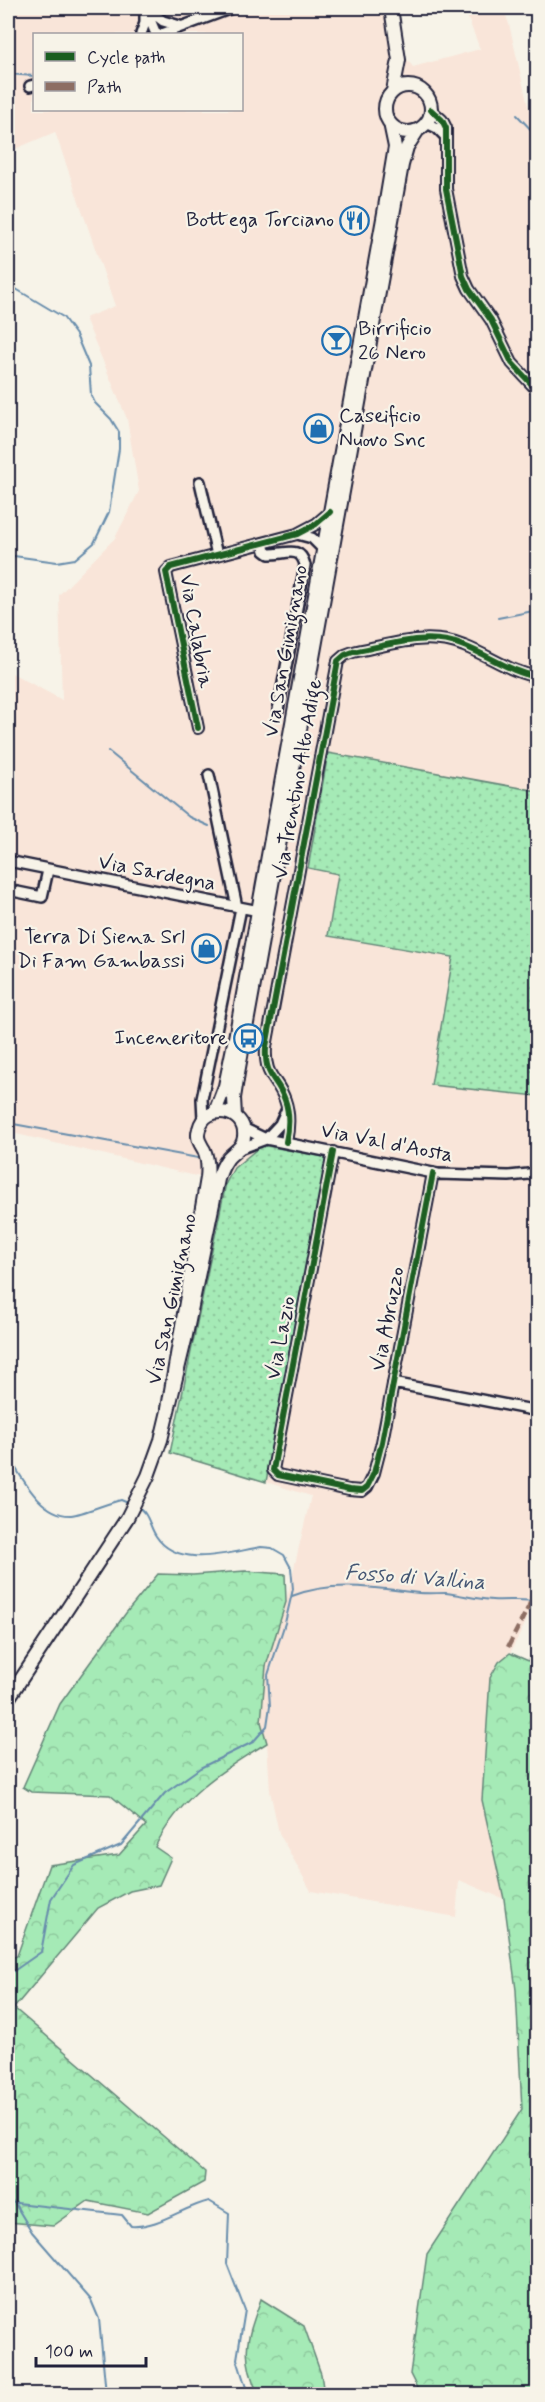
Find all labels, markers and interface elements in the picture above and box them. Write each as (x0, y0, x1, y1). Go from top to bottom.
legend (33, 33, 243, 111)
text: Cycle path (87, 46, 165, 70)
text: Path (87, 76, 122, 100)
restaurant icon: Bottega Torciano (339, 204, 371, 236)
place label: Bottega Torciano (186, 206, 334, 234)
place label: Birrificio 26 Nero (358, 315, 432, 367)
bar icon: Birrificio 26 Nero (321, 325, 353, 357)
place label: Caseificio Nuovo Snc (339, 402, 425, 454)
shop icon: Caseificio Nuovo Snc (302, 412, 334, 444)
street label: Via San Gimignano (257, 563, 317, 740)
street label: Via Calabria (172, 572, 220, 690)
street label: Via Trentino Alto Adige (267, 677, 331, 882)
street label: Via Sardegna (96, 848, 218, 898)
place label: Terra Di Siena Srl Di Fam Gambassi (17, 923, 185, 975)
shop icon: Terra Di Siena Srl Di Fam Gambassi (190, 933, 222, 965)
bus stop icon: Inceneritore (233, 1022, 265, 1054)
place label: Inceneritore (114, 1024, 228, 1052)
street label: Via Val d'Aosta (319, 1116, 455, 1170)
street label: Via San Gimignano (140, 1211, 206, 1388)
street label: Via Abruzzo (364, 1264, 412, 1374)
street label: Via Lazio (259, 1294, 303, 1382)
water label: Fosso di Vallina (344, 1559, 486, 1597)
scale bar (36, 2330, 146, 2368)
text: 100 m (45, 2340, 93, 2364)

